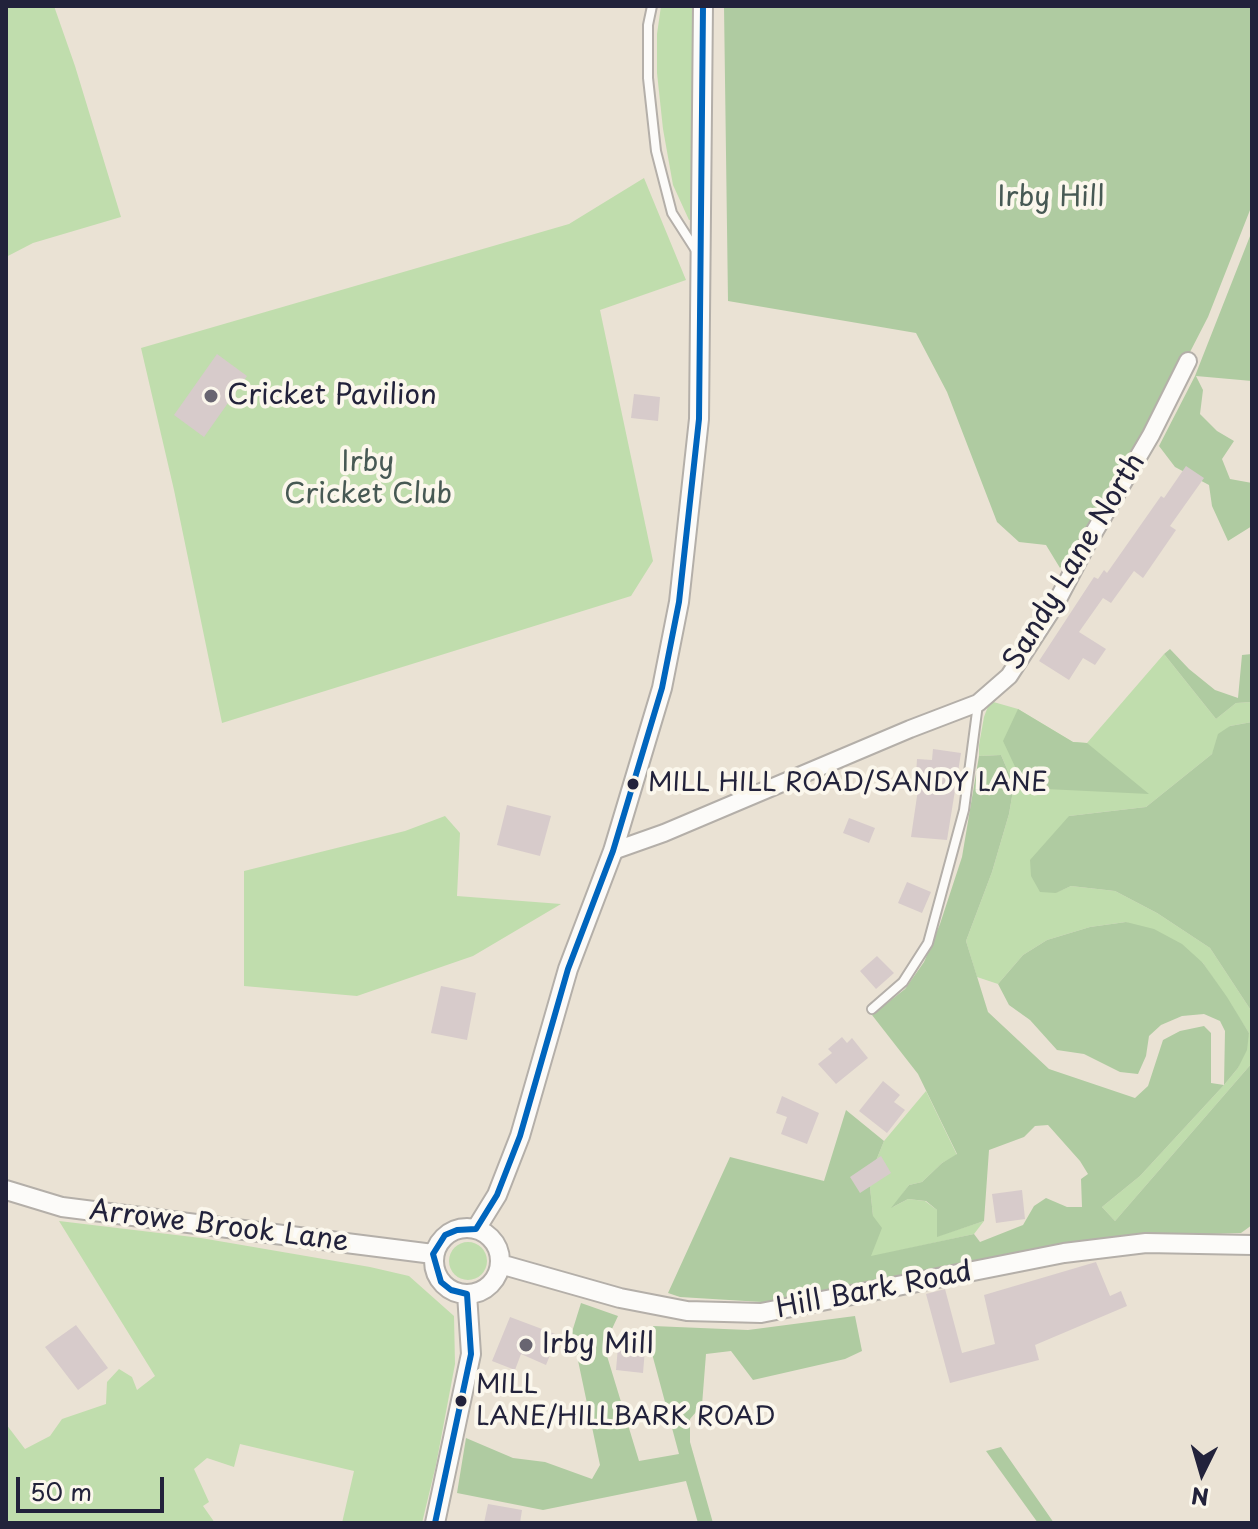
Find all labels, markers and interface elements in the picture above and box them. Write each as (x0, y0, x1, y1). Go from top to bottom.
park label: Irby Hill (997, 181, 1105, 215)
place label: Cricket Pavilion (227, 379, 437, 413)
marker: Cricket Pavilion (202, 387, 220, 405)
park label: Irby Cricket Club (284, 446, 452, 512)
street label: Sandy Lane North (997, 448, 1153, 676)
place label: MILL HILL ROAD/SANDY LANE (648, 768, 1048, 800)
marker: MILL HILL ROAD/SANDY LANE (625, 776, 641, 792)
street label: Arrowe Brook Lane (87, 1194, 351, 1260)
street label: Hill Bark Road (773, 1256, 975, 1326)
place label: Irby Mill (542, 1328, 654, 1362)
marker: Irby Mill (517, 1336, 535, 1354)
place label: MILL LANE/HILLBARK ROAD (476, 1370, 776, 1432)
marker: MILL LANE/HILLBARK ROAD (453, 1393, 469, 1409)
north arrow (1162, 1433, 1242, 1513)
scale bar (20, 1461, 168, 1511)
text: 50 m (30, 1473, 92, 1509)
text: N (1190, 1480, 1210, 1515)

